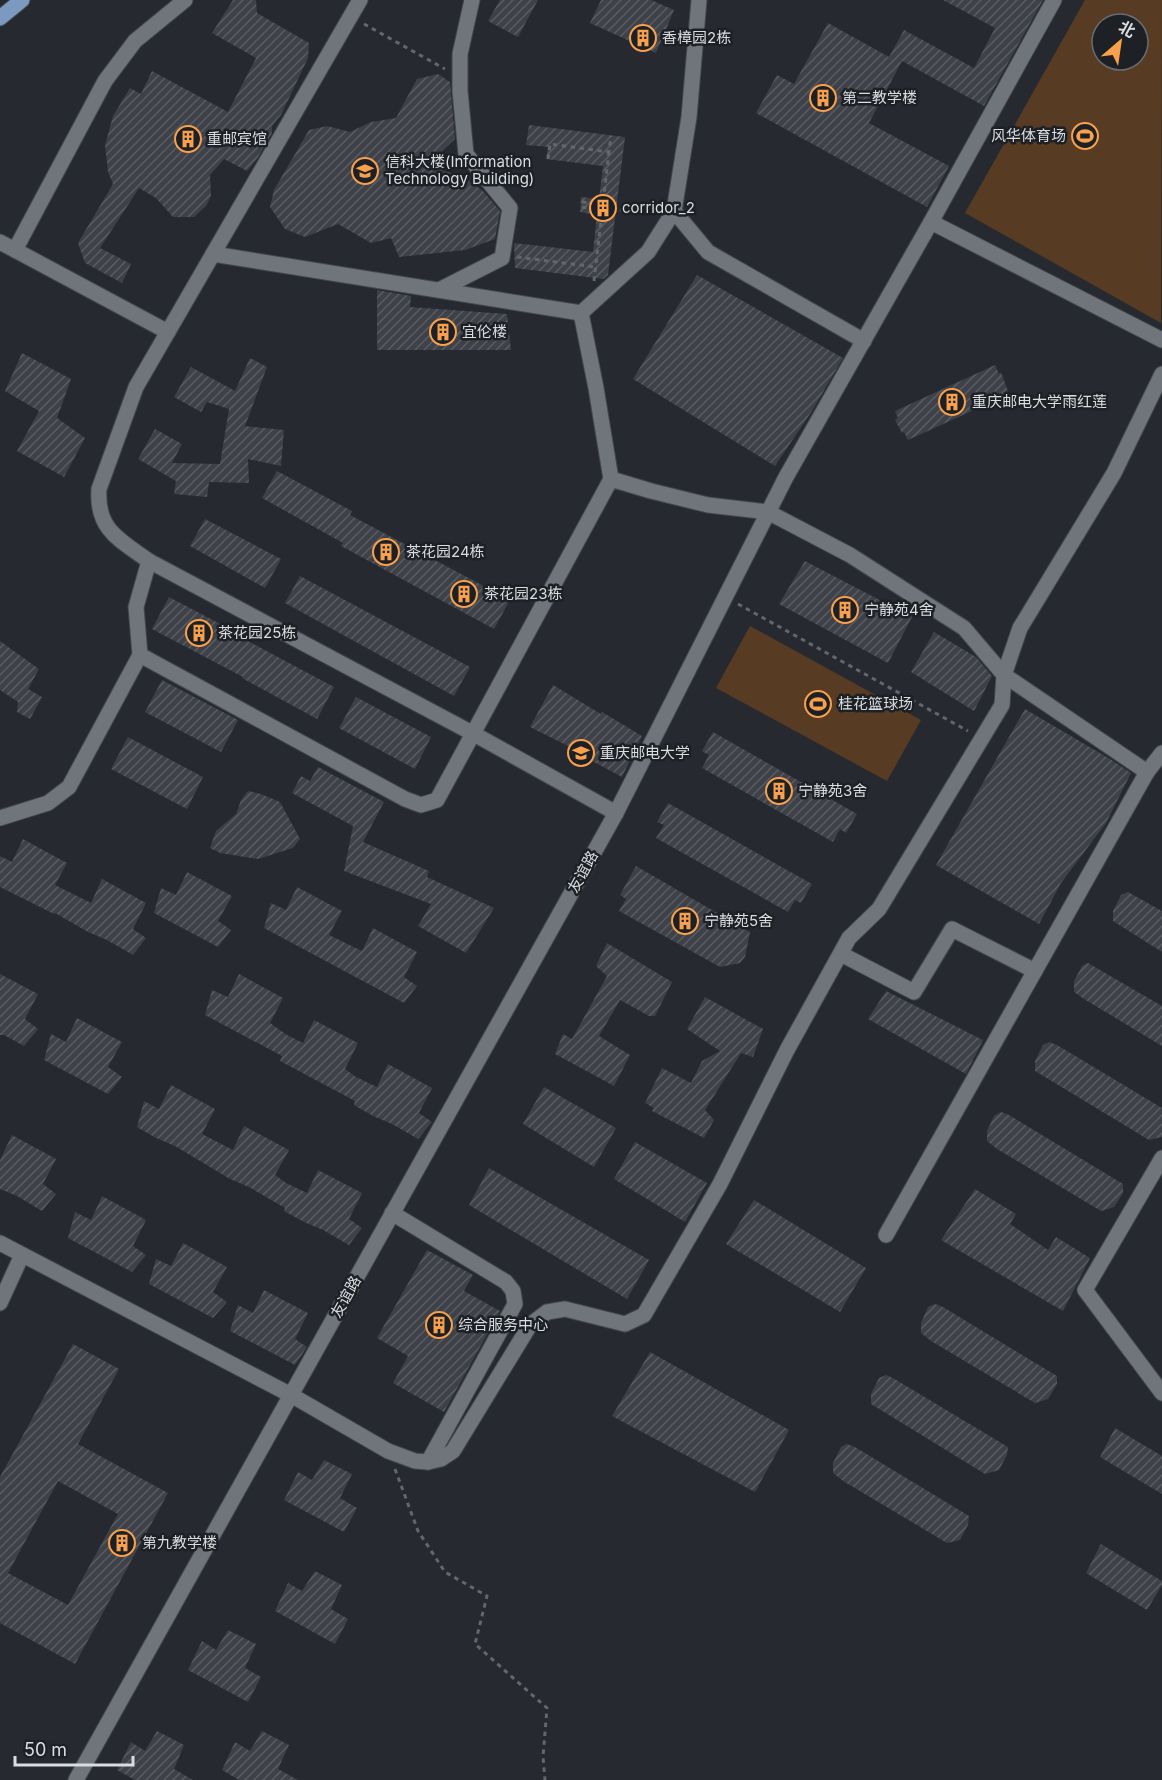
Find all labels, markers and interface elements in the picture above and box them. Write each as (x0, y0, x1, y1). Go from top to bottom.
north arrow (1090, 12, 1150, 72)
text: 北 (1115, 16, 1139, 42)
building icon: 香樟园2栋 (628, 23, 658, 53)
place label: 香樟园2栋 (662, 28, 731, 47)
building icon: 第二教学楼 (808, 83, 838, 113)
place label: 第二教学楼 (842, 88, 917, 107)
sports icon: 风华体育场 (1070, 121, 1100, 151)
building icon: 重邮宾馆 (173, 124, 203, 154)
place label: 风华体育场 (991, 126, 1066, 145)
place label: 重邮宾馆 (207, 129, 267, 148)
place label: 信科大楼(Information Technology Building) (385, 152, 534, 188)
school or university icon: 信科大楼(Information Technology Building) (350, 156, 380, 186)
building icon: corridor_2 (588, 193, 618, 223)
place label: corridor_2 (622, 198, 695, 217)
building icon: 宜伦楼 (428, 317, 458, 347)
place label: 宜伦楼 (462, 322, 507, 341)
building icon: 重庆邮电大学雨红莲 (937, 387, 967, 417)
place label: 重庆邮电大学雨红莲 (972, 392, 1107, 411)
building icon: 茶花园24栋 (371, 537, 401, 567)
place label: 茶花园24栋 (406, 542, 485, 561)
building icon: 茶花园23栋 (449, 579, 479, 609)
place label: 茶花园23栋 (484, 584, 562, 603)
building icon: 宁静苑4舍 (830, 595, 860, 625)
place label: 宁静苑4舍 (864, 600, 934, 619)
building icon: 茶花园25栋 (184, 618, 214, 648)
place label: 茶花园25栋 (218, 623, 296, 642)
sports icon: 桂花篮球场 (803, 689, 833, 719)
place label: 桂花篮球场 (838, 694, 913, 713)
school or university icon: 重庆邮电大学 (566, 738, 596, 768)
place label: 重庆邮电大学 (600, 743, 690, 762)
building icon: 宁静苑3舍 (764, 776, 794, 806)
place label: 宁静苑3舍 (798, 781, 867, 800)
street label: 友谊路 (563, 847, 602, 896)
building icon: 宁静苑5舍 (670, 906, 700, 936)
place label: 宁静苑5舍 (704, 911, 773, 930)
street label: 友谊路 (326, 1272, 365, 1321)
building icon: 综合服务中心 (424, 1310, 454, 1340)
place label: 综合服务中心 (458, 1315, 548, 1334)
building icon: 第九教学楼 (107, 1528, 137, 1558)
place label: 第九教学楼 (142, 1533, 217, 1552)
scale bar (15, 1729, 134, 1767)
text: 50 m (24, 1739, 67, 1760)

